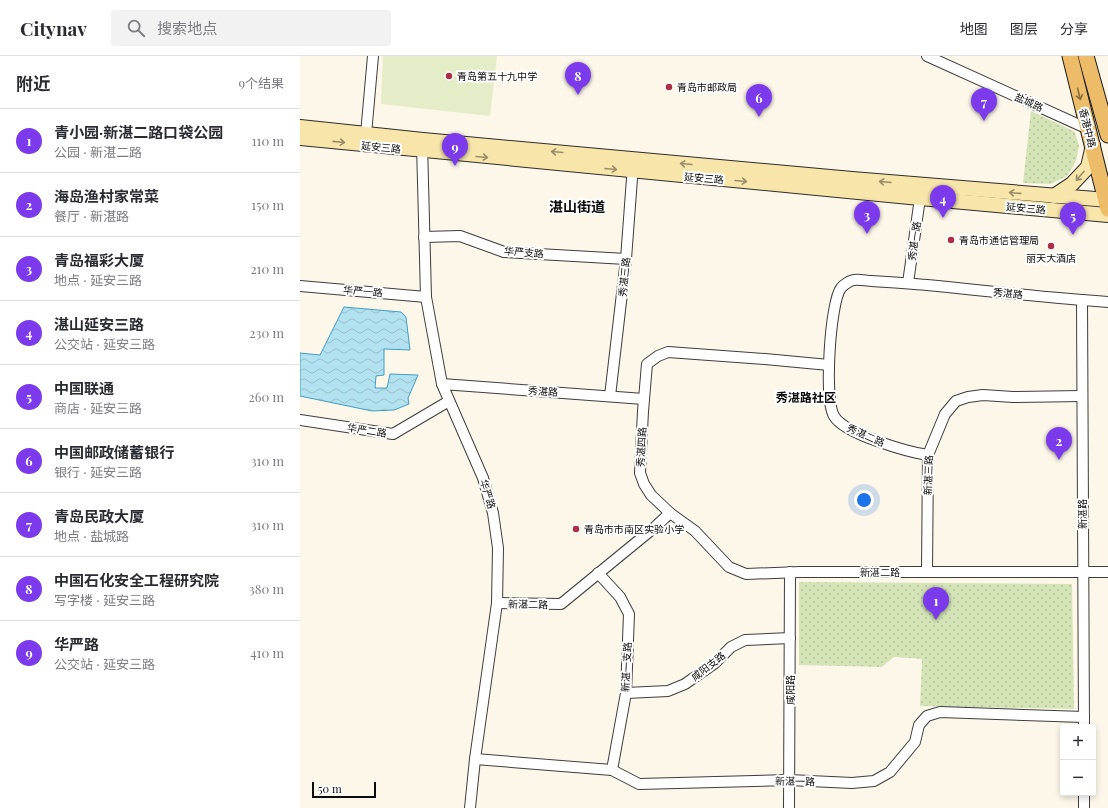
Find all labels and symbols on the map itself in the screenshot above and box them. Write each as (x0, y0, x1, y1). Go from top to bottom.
pin: 8 (565, 62, 591, 95)
place label: 青岛第五十九中学 (457, 69, 537, 83)
marker: 青岛第五十九中学 (444, 71, 454, 81)
place label: 青岛市邮政局 (677, 80, 737, 94)
marker: 青岛市邮政局 (664, 82, 674, 92)
pin: 6 (746, 84, 772, 117)
one-way arrow (1076, 87, 1084, 100)
pin: 7 (971, 88, 997, 121)
street label: 盐城路 (1012, 90, 1046, 114)
street label: 香港中路 (1076, 107, 1100, 149)
pin: 9 (442, 133, 468, 166)
one-way arrow (332, 138, 345, 146)
street label: 延安三路 (360, 138, 402, 156)
one-way arrow (551, 149, 564, 156)
one-way arrow (475, 153, 488, 160)
one-way arrow (680, 160, 693, 167)
one-way arrow (604, 165, 617, 173)
street label: 延安三路 (683, 169, 725, 187)
one-way arrow (1076, 170, 1085, 180)
one-way arrow (734, 178, 747, 185)
one-way arrow (879, 179, 892, 186)
pin: 4 (930, 185, 956, 218)
one-way arrow (1009, 189, 1022, 197)
district label: 湛山街道 (549, 197, 605, 216)
street label: 延安三路 (1005, 199, 1047, 217)
pin: 3 (854, 201, 880, 234)
pin: 5 (1060, 202, 1086, 235)
street label: 秀湛一路 (904, 220, 924, 262)
place label: 青岛市通信管理局 (959, 233, 1039, 247)
marker: 青岛市通信管理局 (946, 235, 956, 245)
marker: 丽天大酒店 (1046, 241, 1056, 251)
street label: 华严支路 (503, 243, 545, 261)
place label: 丽天大酒店 (1026, 251, 1076, 265)
street label: 秀湛三路 (615, 256, 633, 298)
street label: 华严一路 (342, 282, 384, 300)
street label: 秀湛路 (992, 284, 1024, 302)
street label: 秀湛路 (528, 383, 558, 399)
district label: 秀湛路社区 (776, 389, 836, 405)
street label: 华严二路 (346, 420, 388, 440)
street label: 秀湛二路 (845, 420, 887, 450)
street label: 秀湛四路 (633, 427, 649, 467)
pin: 2 (1046, 427, 1072, 460)
street label: 新湛三路 (920, 455, 936, 495)
street label: 华严路 (477, 478, 499, 510)
your location (854, 490, 874, 510)
street label: 新湛路 (1075, 499, 1089, 529)
place label: 青岛市市南区实验小学 (584, 522, 684, 536)
marker: 青岛市市南区实验小学 (571, 524, 581, 534)
street label: 新湛二路 (860, 565, 900, 579)
pin: 1 (923, 587, 949, 620)
street label: 新湛二路 (508, 597, 548, 611)
street label: 新湛一支路 (618, 642, 634, 692)
street label: 咸阳支路 (688, 648, 728, 684)
street label: 咸阳路 (783, 675, 797, 705)
street label: 新湛一路 (775, 774, 815, 788)
scale bar (312, 780, 376, 799)

